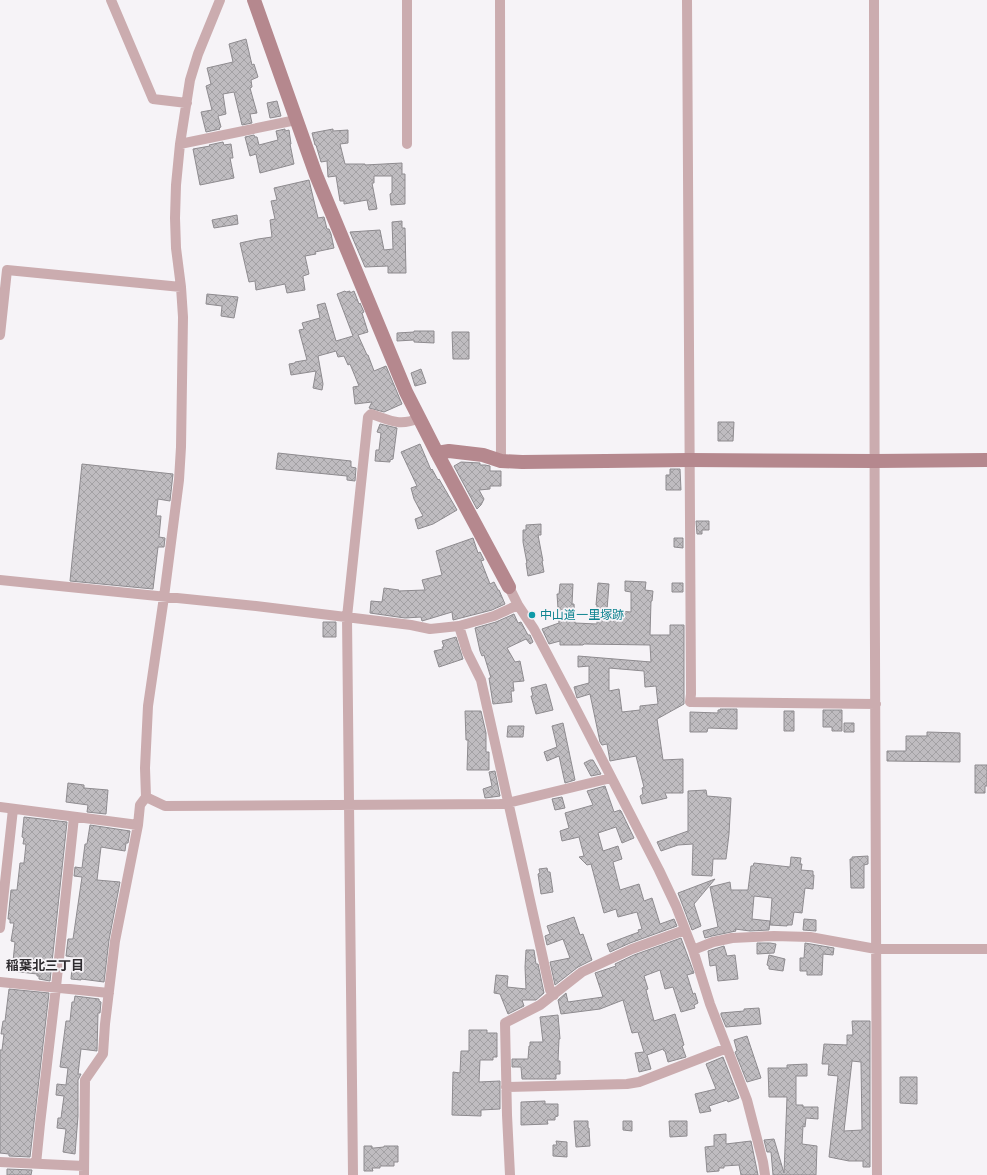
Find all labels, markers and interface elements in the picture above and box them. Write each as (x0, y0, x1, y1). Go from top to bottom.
place label: 中山道一里塚跡 (540, 606, 624, 624)
marker: 中山道一里塚跡 (527, 610, 537, 620)
district label: 稲葉北三丁目 (6, 956, 84, 975)

